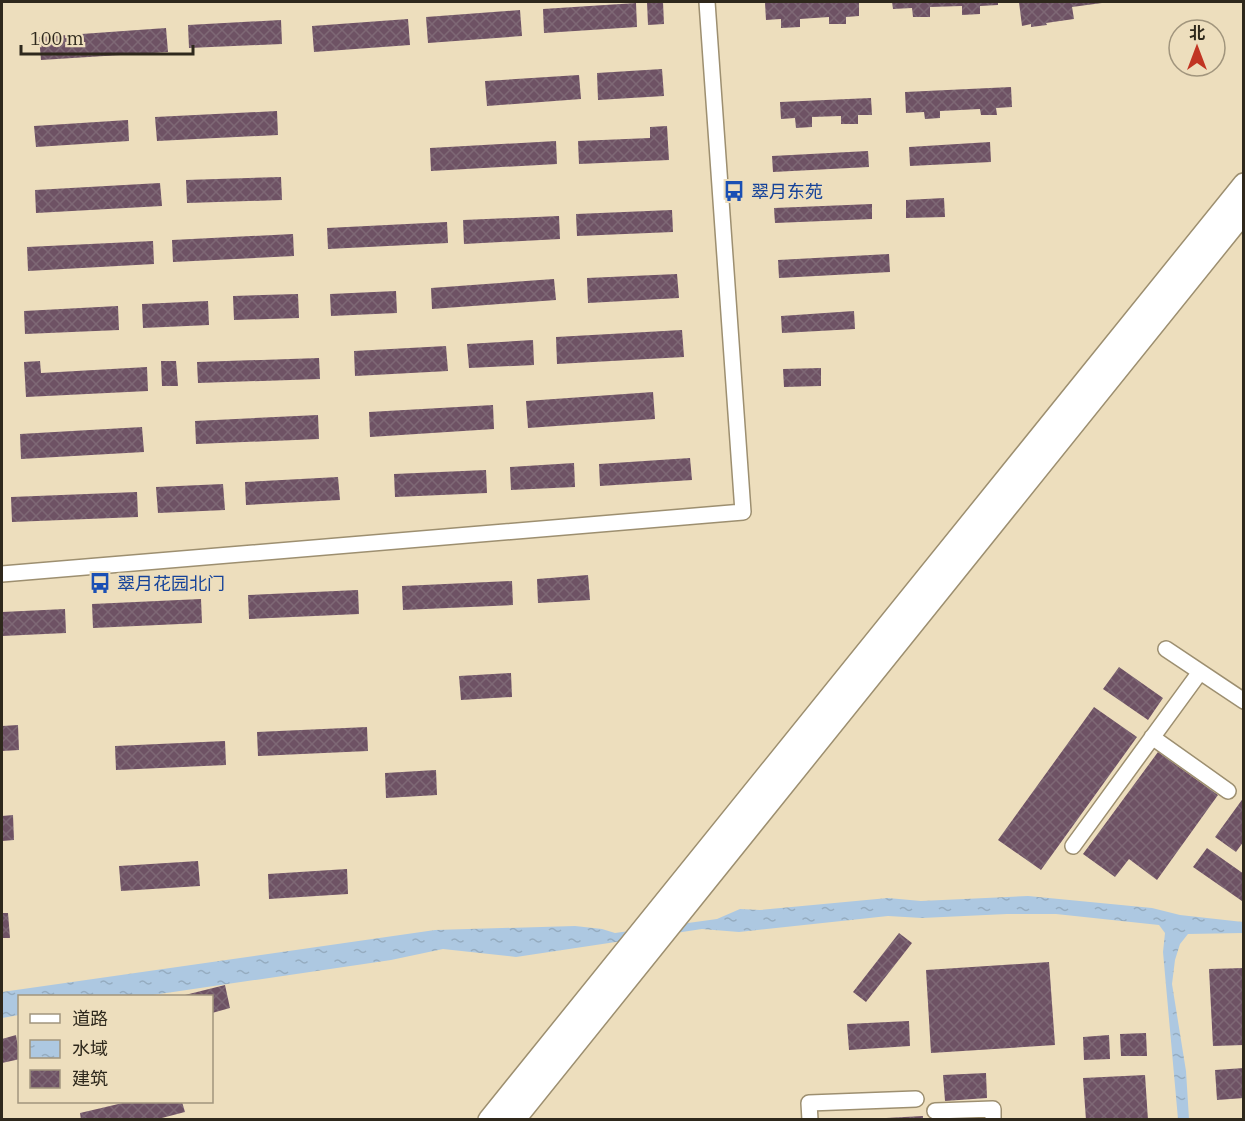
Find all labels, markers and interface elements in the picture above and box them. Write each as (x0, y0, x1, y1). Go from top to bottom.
scale bar (21, 18, 194, 56)
north arrow (1167, 18, 1227, 78)
text: 北 (1189, 23, 1205, 43)
text: 100 m (30, 27, 84, 50)
bus stop icon: 翠月东苑 (722, 179, 746, 203)
place label: 翠月东苑 (751, 180, 823, 203)
bus stop icon: 翠月花园北门 (88, 571, 112, 595)
place label: 翠月花园北门 (117, 572, 225, 595)
legend (18, 995, 213, 1103)
text: 道路 (72, 1007, 108, 1030)
text: 水域 (72, 1037, 108, 1060)
text: 建筑 (72, 1067, 108, 1090)

